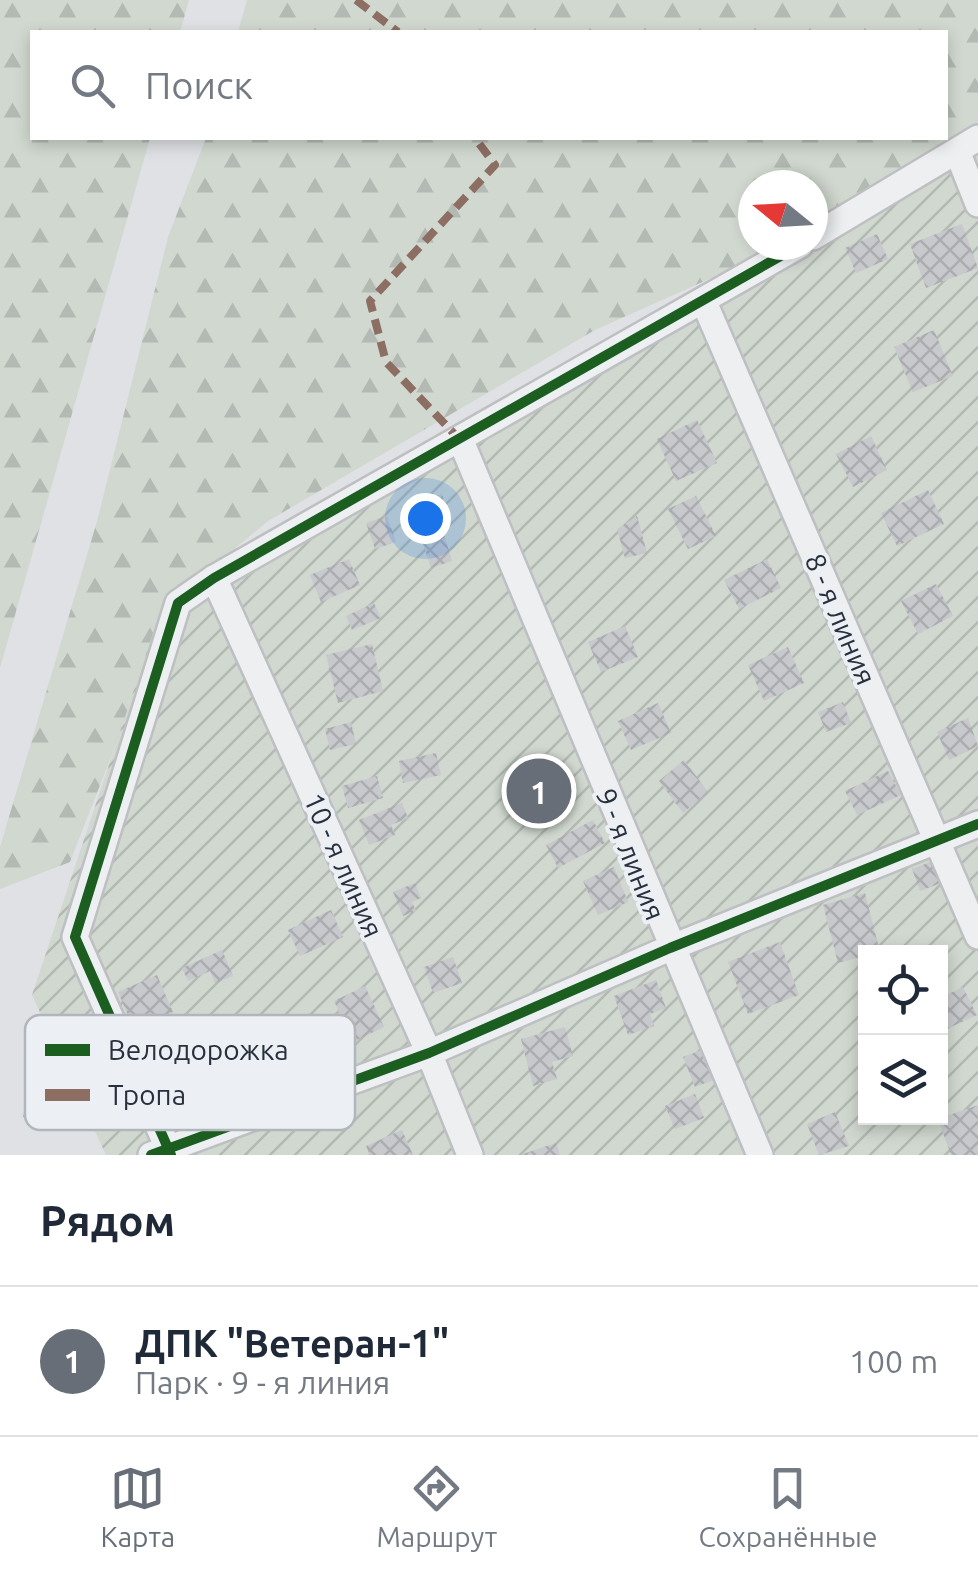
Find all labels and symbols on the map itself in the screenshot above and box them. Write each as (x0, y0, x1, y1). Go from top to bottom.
north arrow (738, 170, 828, 260)
your location (400, 493, 451, 544)
street label: 8 - я линия (800, 549, 882, 689)
pin: 1 (506, 754, 572, 828)
street label: 9 - я линия (591, 784, 671, 924)
street label: 10 - я линия (298, 788, 390, 942)
legend (25, 1015, 355, 1130)
text: Велодорожка (108, 1034, 289, 1065)
text: Тропа (108, 1079, 186, 1110)

